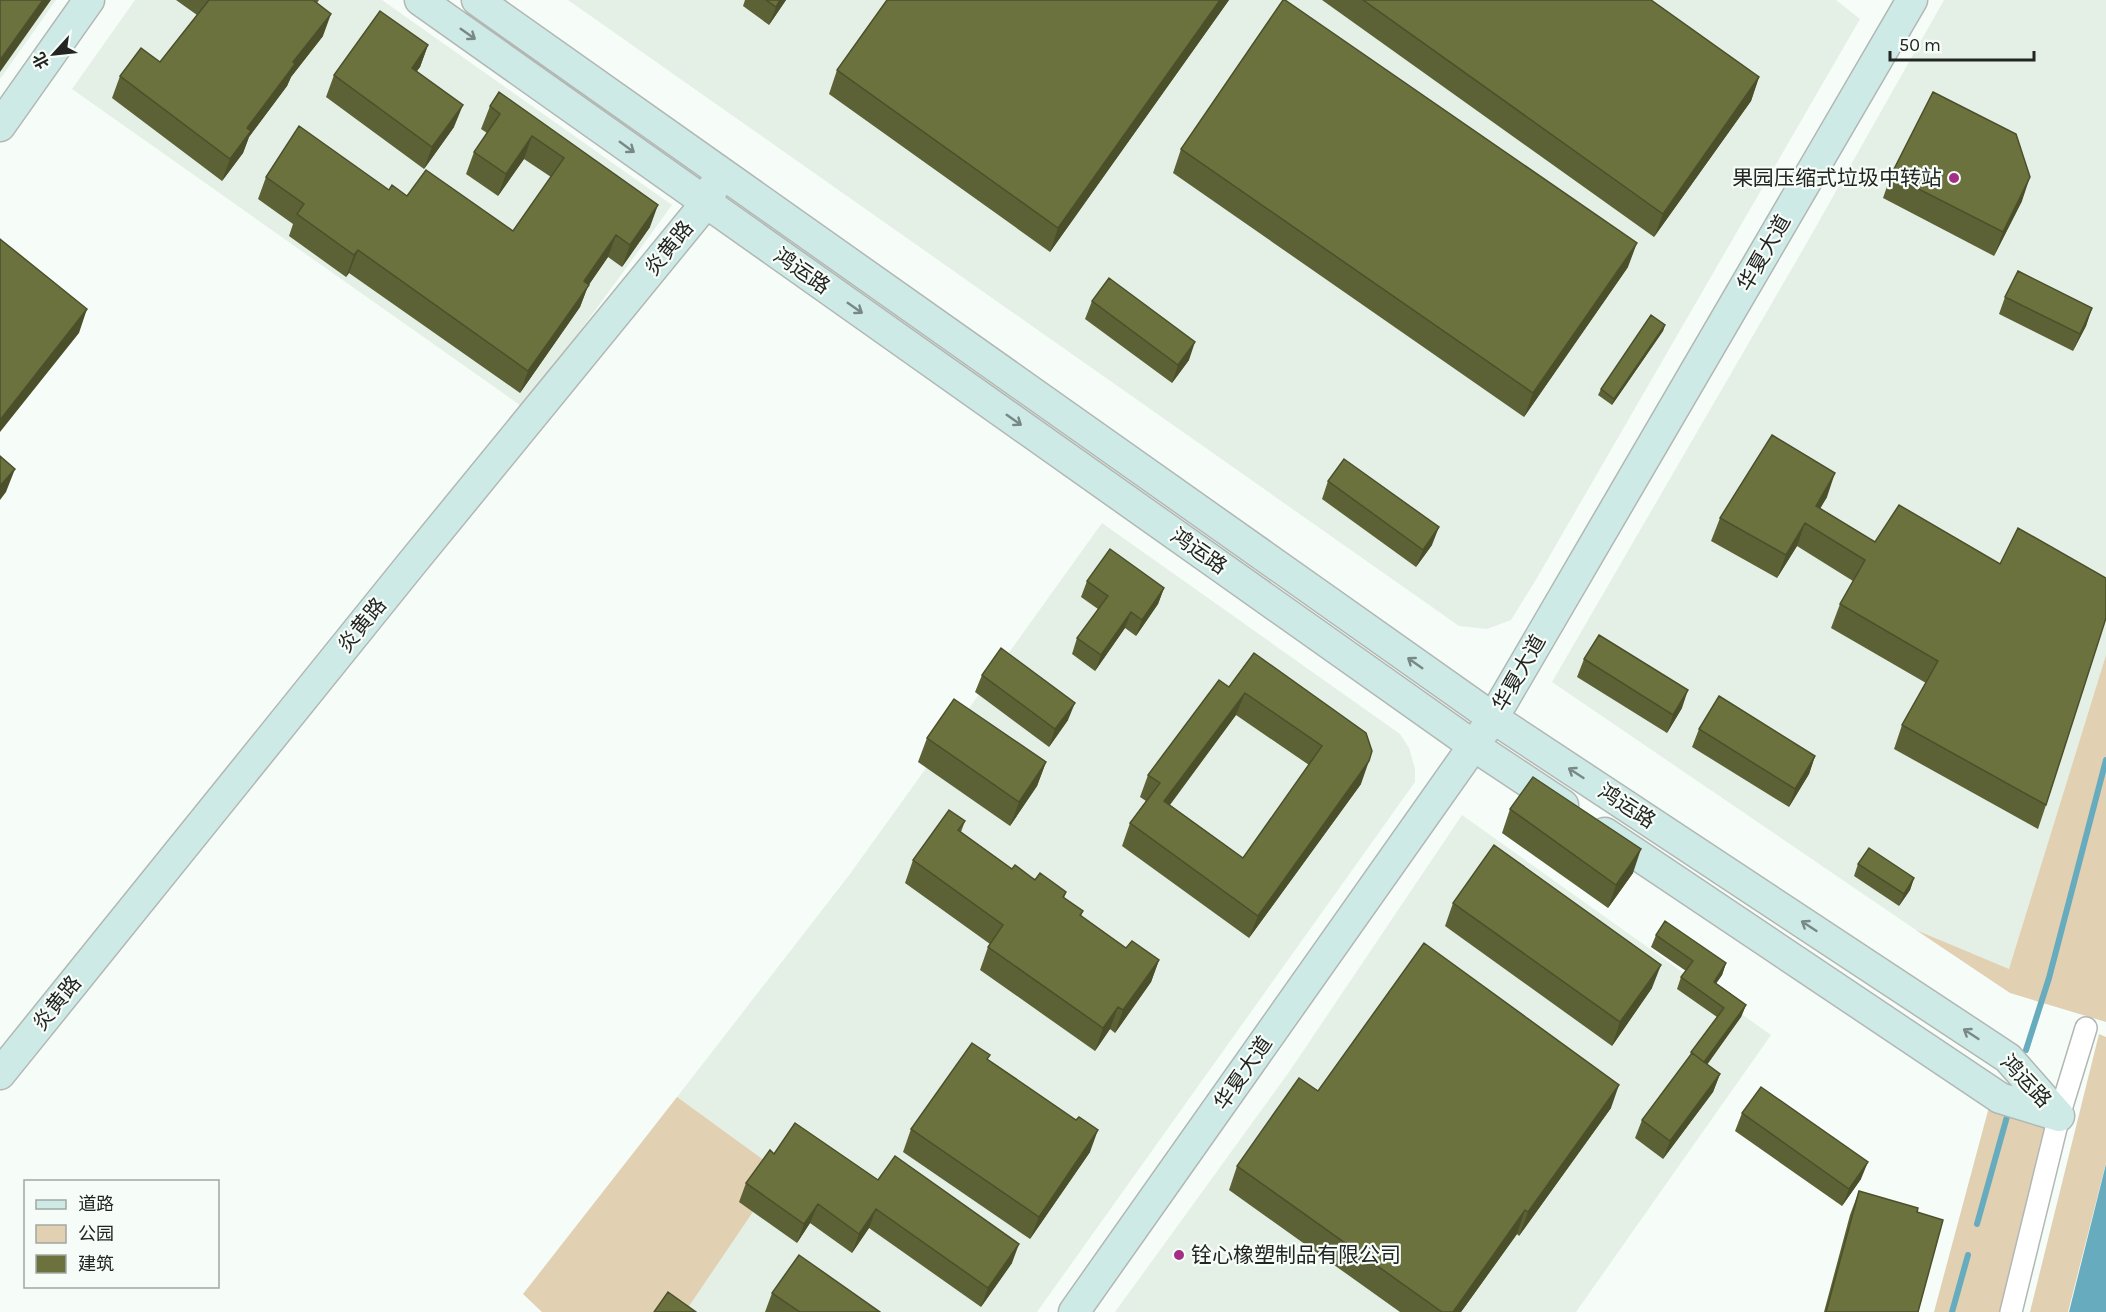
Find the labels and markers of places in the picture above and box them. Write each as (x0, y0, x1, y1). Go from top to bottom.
place label: 果园压缩式垃圾中转站 (1732, 166, 1942, 190)
marker: 果园压缩式垃圾中转站 (1947, 171, 1961, 185)
place label: 铨心橡塑制品有限公司 (1191, 1243, 1401, 1267)
marker: 铨心橡塑制品有限公司 (1172, 1248, 1186, 1262)

